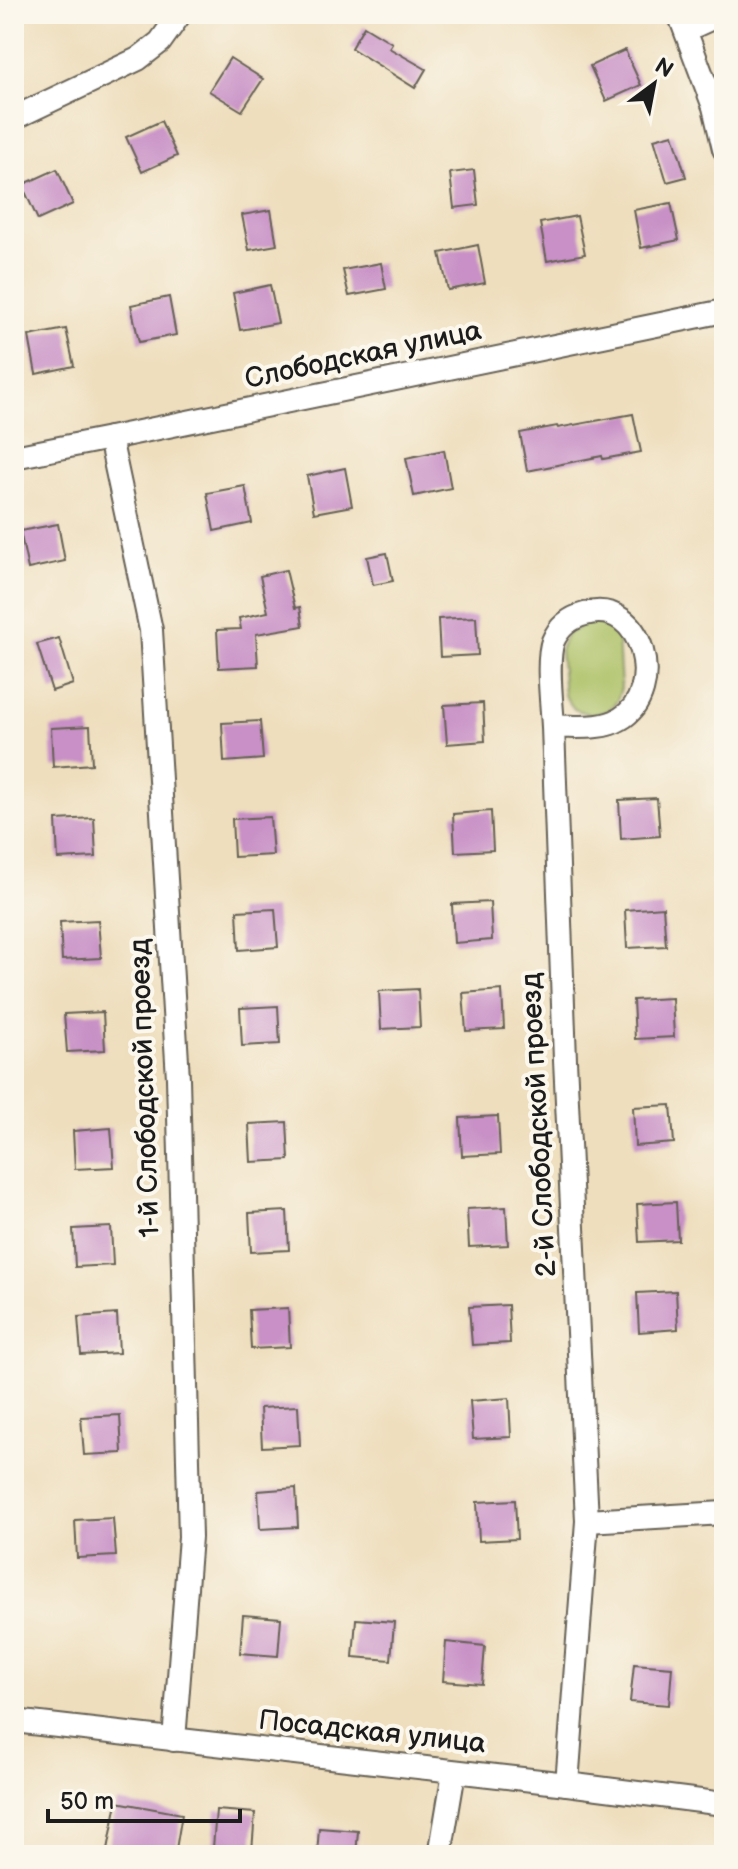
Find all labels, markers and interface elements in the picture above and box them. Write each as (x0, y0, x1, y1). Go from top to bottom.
north arrow (614, 44, 694, 124)
text: N (650, 52, 678, 84)
street label: Слободская улица (242, 314, 485, 396)
street label: 1-й Слободской проезд (123, 938, 167, 1238)
street label: 2-й Слободской проезд (515, 972, 563, 1278)
street label: Посадская улица (257, 1704, 488, 1760)
scale bar (48, 1773, 240, 1823)
text: 50 m (60, 1787, 114, 1816)

